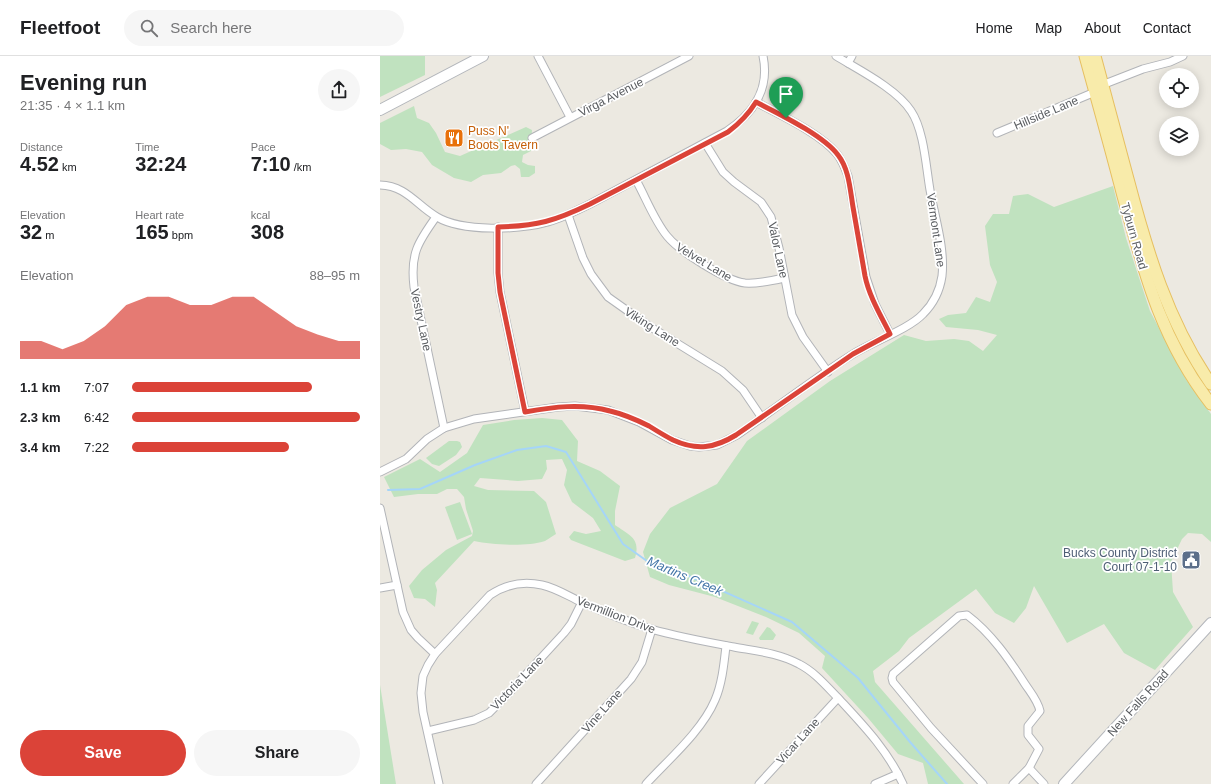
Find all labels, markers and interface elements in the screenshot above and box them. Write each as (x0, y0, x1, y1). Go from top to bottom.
search box (124, 10, 404, 46)
text: Fleetfoot (20, 17, 100, 38)
icon: search (138, 17, 160, 39)
text: Search here (170, 19, 252, 36)
text: Home (976, 20, 1013, 36)
text: Map (1035, 20, 1062, 36)
text: About (1084, 20, 1121, 36)
text: Contact (1143, 20, 1191, 36)
map controls (1159, 68, 1199, 156)
button: locate (1159, 68, 1199, 108)
button: share (318, 69, 360, 111)
text: Evening run (20, 70, 147, 95)
street label: Virga Avenue (576, 75, 646, 119)
pin (769, 77, 803, 118)
icon: arrive (775, 83, 797, 105)
street label: Hillside Lane (1012, 93, 1081, 133)
text: 21:35 · 4 × 1.1 km (20, 98, 125, 113)
button: layers (1159, 116, 1199, 156)
place label: Puss N' Boots Tavern (468, 124, 538, 152)
restaurant icon: Puss N' Boots Tavern (443, 127, 465, 149)
text: Distance (20, 141, 63, 153)
text: Time (135, 141, 159, 153)
text: Pace (251, 141, 276, 153)
text: 4.52 (20, 153, 59, 175)
text: 32:24 (135, 153, 186, 175)
text: 7:10 (251, 153, 291, 175)
text: km (59, 161, 77, 173)
text: /km (291, 161, 311, 173)
street label: Vermont Lane (924, 192, 948, 268)
street label: Tyburn Road (1118, 201, 1150, 271)
text: Elevation (20, 209, 65, 221)
text: Heart rate (135, 209, 184, 221)
text: kcal (251, 209, 270, 221)
text: 32 (20, 221, 42, 243)
text: 165 (135, 221, 169, 243)
text: 308 (251, 221, 284, 243)
street label: Valor Lane (765, 221, 791, 280)
text: m (42, 229, 54, 241)
text: bpm (169, 229, 193, 241)
street label: Velvet Lane (674, 240, 735, 284)
text: Elevation (20, 268, 73, 283)
text: 88–95 m (309, 268, 360, 283)
street label: Vestry Lane (408, 288, 435, 353)
street label: Viking Lane (622, 305, 682, 350)
text: 1.1 km (20, 380, 60, 395)
text: 7:07 (84, 380, 109, 395)
text: 2.3 km (20, 410, 60, 425)
text: 6:42 (84, 410, 109, 425)
text: 3.4 km (20, 440, 60, 455)
text: 7:22 (84, 440, 109, 455)
place label: Bucks County District Court 07-1-10 (1063, 546, 1178, 574)
public building icon: Bucks County District Court 07-1-10 (1180, 549, 1202, 571)
water label: Martins Creek (645, 553, 727, 599)
street label: Vermillion Drive (575, 594, 658, 637)
street label: Victoria Lane (488, 653, 547, 713)
street label: New Falls Road (1104, 667, 1172, 739)
street label: Vine Lane (579, 686, 625, 736)
street label: Vicar Lane (774, 715, 823, 767)
button: Save (20, 730, 186, 776)
button: Share (194, 730, 360, 776)

